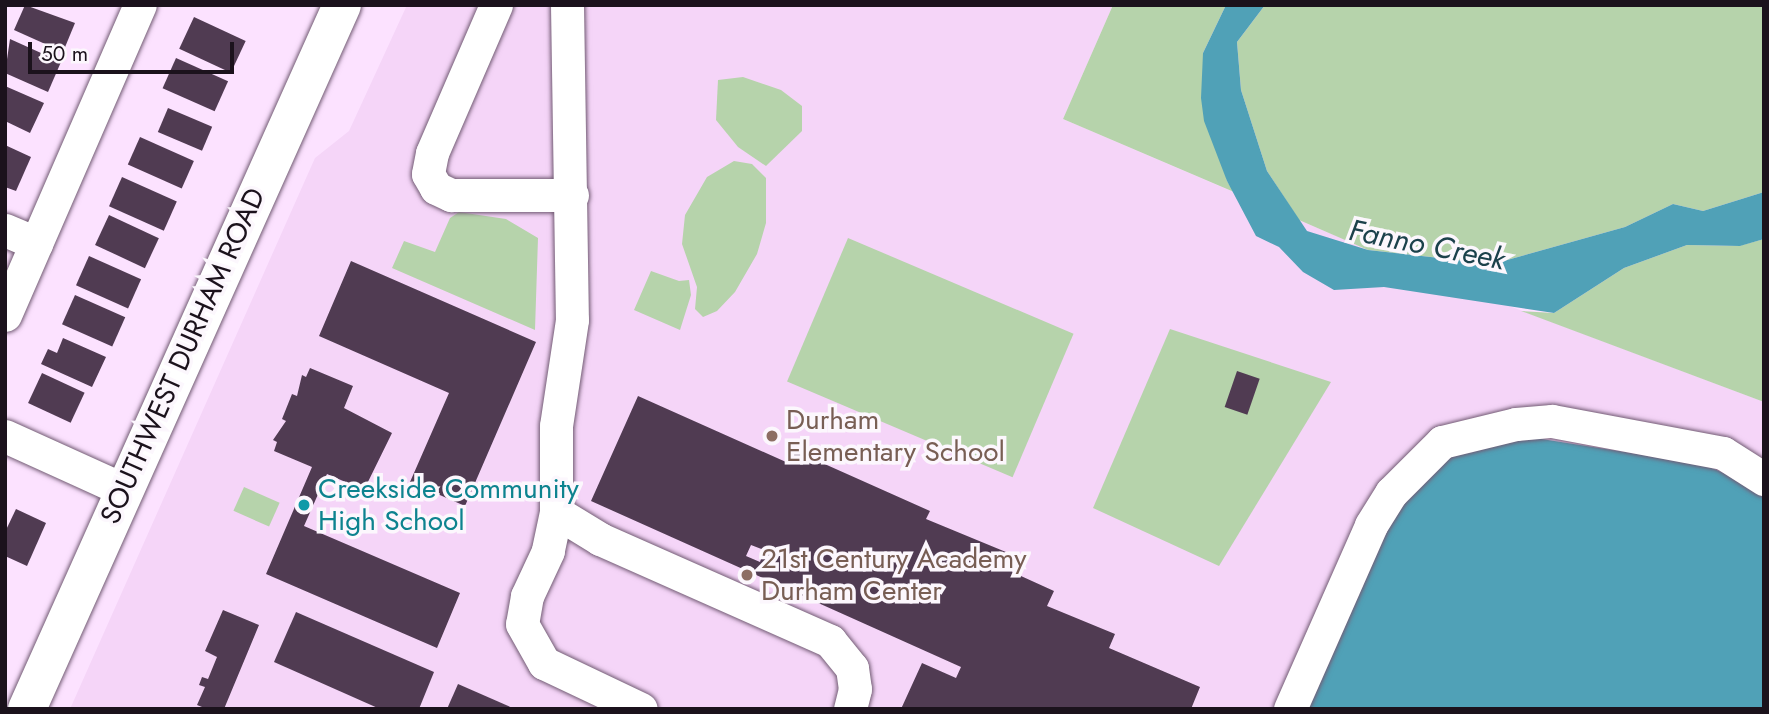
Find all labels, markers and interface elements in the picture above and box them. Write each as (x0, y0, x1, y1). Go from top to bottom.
scale bar (32, 28, 238, 72)
text: 50 m (41, 39, 88, 69)
street label: SOUTHWEST DURHAM ROAD (94, 183, 272, 529)
water label: Fanno Creek (1346, 212, 1508, 278)
place label: Durham Elementary School (786, 403, 1005, 469)
marker: Durham Elementary School (764, 428, 780, 444)
place label: Creekside Community High School (318, 472, 579, 538)
marker: Creekside Community High School (296, 497, 312, 513)
place label: 21st Century Academy Durham Center (761, 542, 1027, 608)
marker: 21st Century Academy Durham Center (739, 567, 755, 583)

